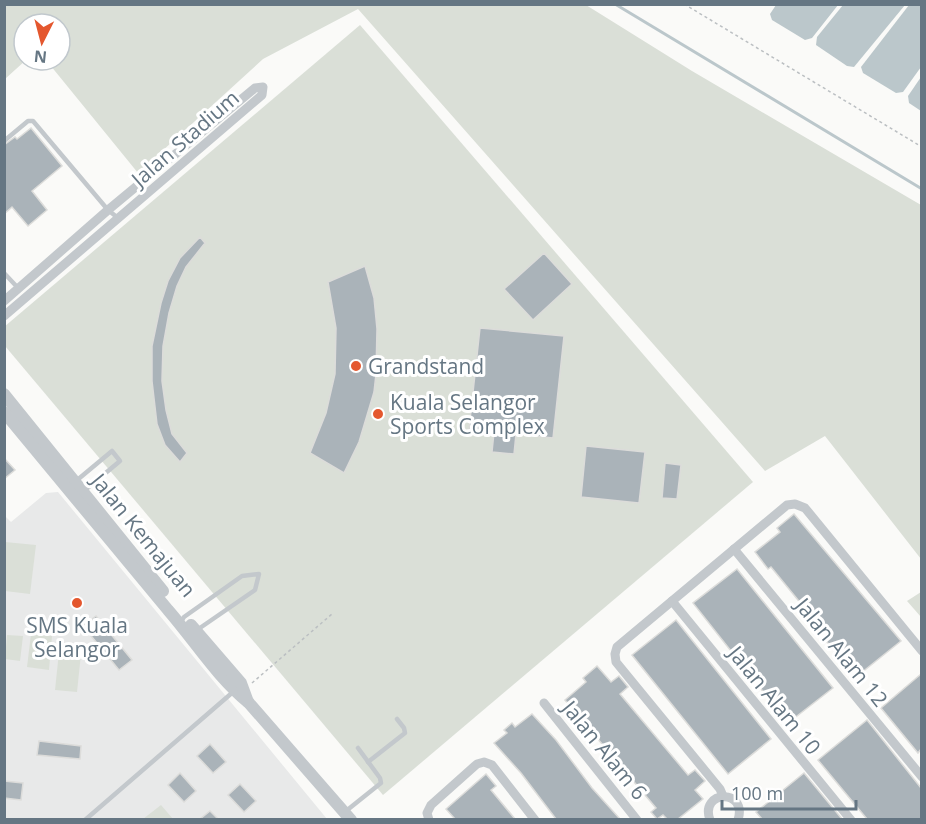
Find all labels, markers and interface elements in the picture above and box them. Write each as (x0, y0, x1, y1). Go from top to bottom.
north arrow (12, 12, 72, 72)
text: N (33, 45, 48, 69)
street label: Jalan Stadium (124, 84, 245, 194)
place label: Grandstand (368, 352, 484, 380)
marker: Grandstand (349, 359, 363, 373)
place label: Kuala Selangor Sports Complex (390, 388, 545, 440)
marker: Kuala Selangor Sports Complex (371, 407, 385, 421)
street label: Jalan Kemajuan (84, 466, 202, 603)
street label: Jalan Alam 12 (788, 590, 894, 712)
marker: SMS Kuala Selangor (70, 596, 84, 610)
place label: SMS Kuala Selangor (26, 611, 128, 663)
street label: Jalan Alam 10 (721, 638, 827, 760)
street label: Jalan Alam 6 (555, 693, 654, 805)
scale bar (722, 773, 856, 811)
text: 100 m (731, 781, 783, 805)

